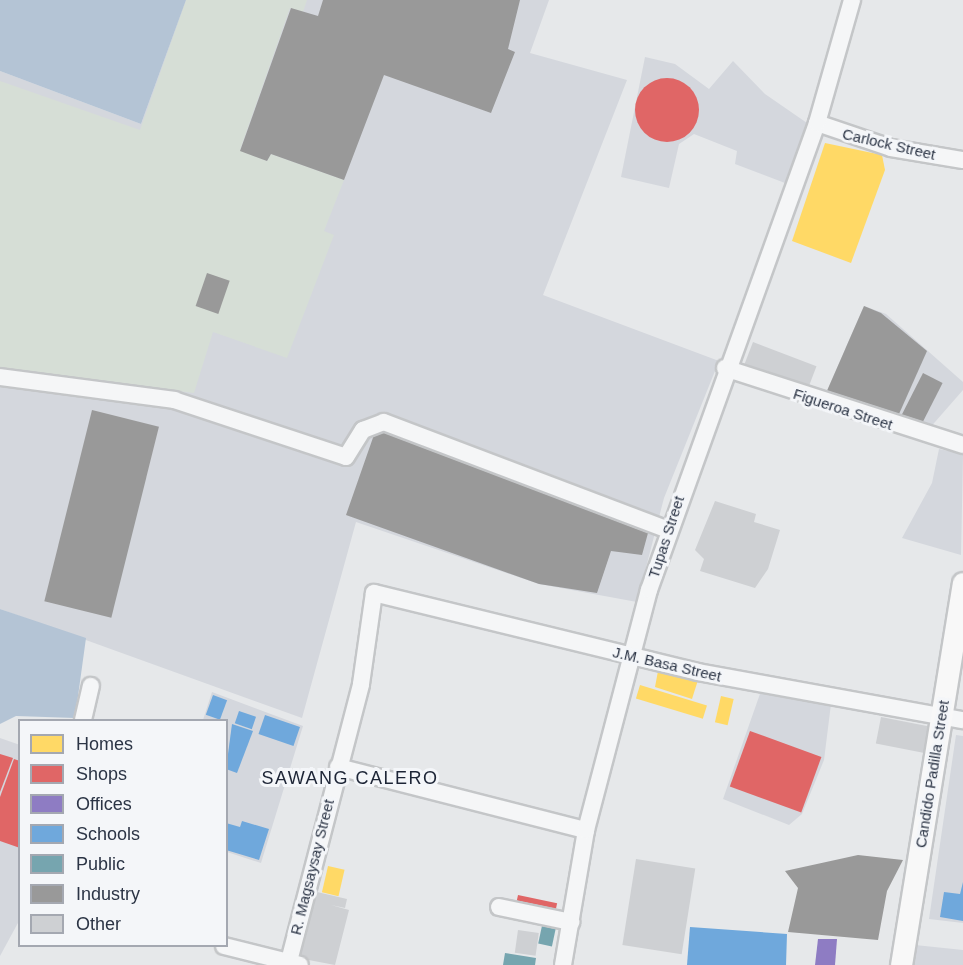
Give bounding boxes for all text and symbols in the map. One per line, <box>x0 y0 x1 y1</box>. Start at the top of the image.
street label: Carlock Street <box>841 125 937 163</box>
street label: Figueroa Street <box>791 384 895 434</box>
street label: Tupas Street <box>644 494 688 580</box>
street label: J.M. Basa Street <box>611 643 723 685</box>
street label: Candido Padilla Street <box>911 699 953 849</box>
legend <box>18 719 228 947</box>
text: Homes <box>76 734 133 754</box>
text: Shops <box>76 764 127 784</box>
district label: SAWANG CALERO <box>261 767 439 789</box>
text: Offices <box>76 794 132 814</box>
street label: R. Magsaysay Street <box>286 797 338 937</box>
text: Schools <box>76 824 140 844</box>
text: Public <box>76 854 125 874</box>
text: Industry <box>76 884 140 904</box>
text: Other <box>76 914 121 934</box>

